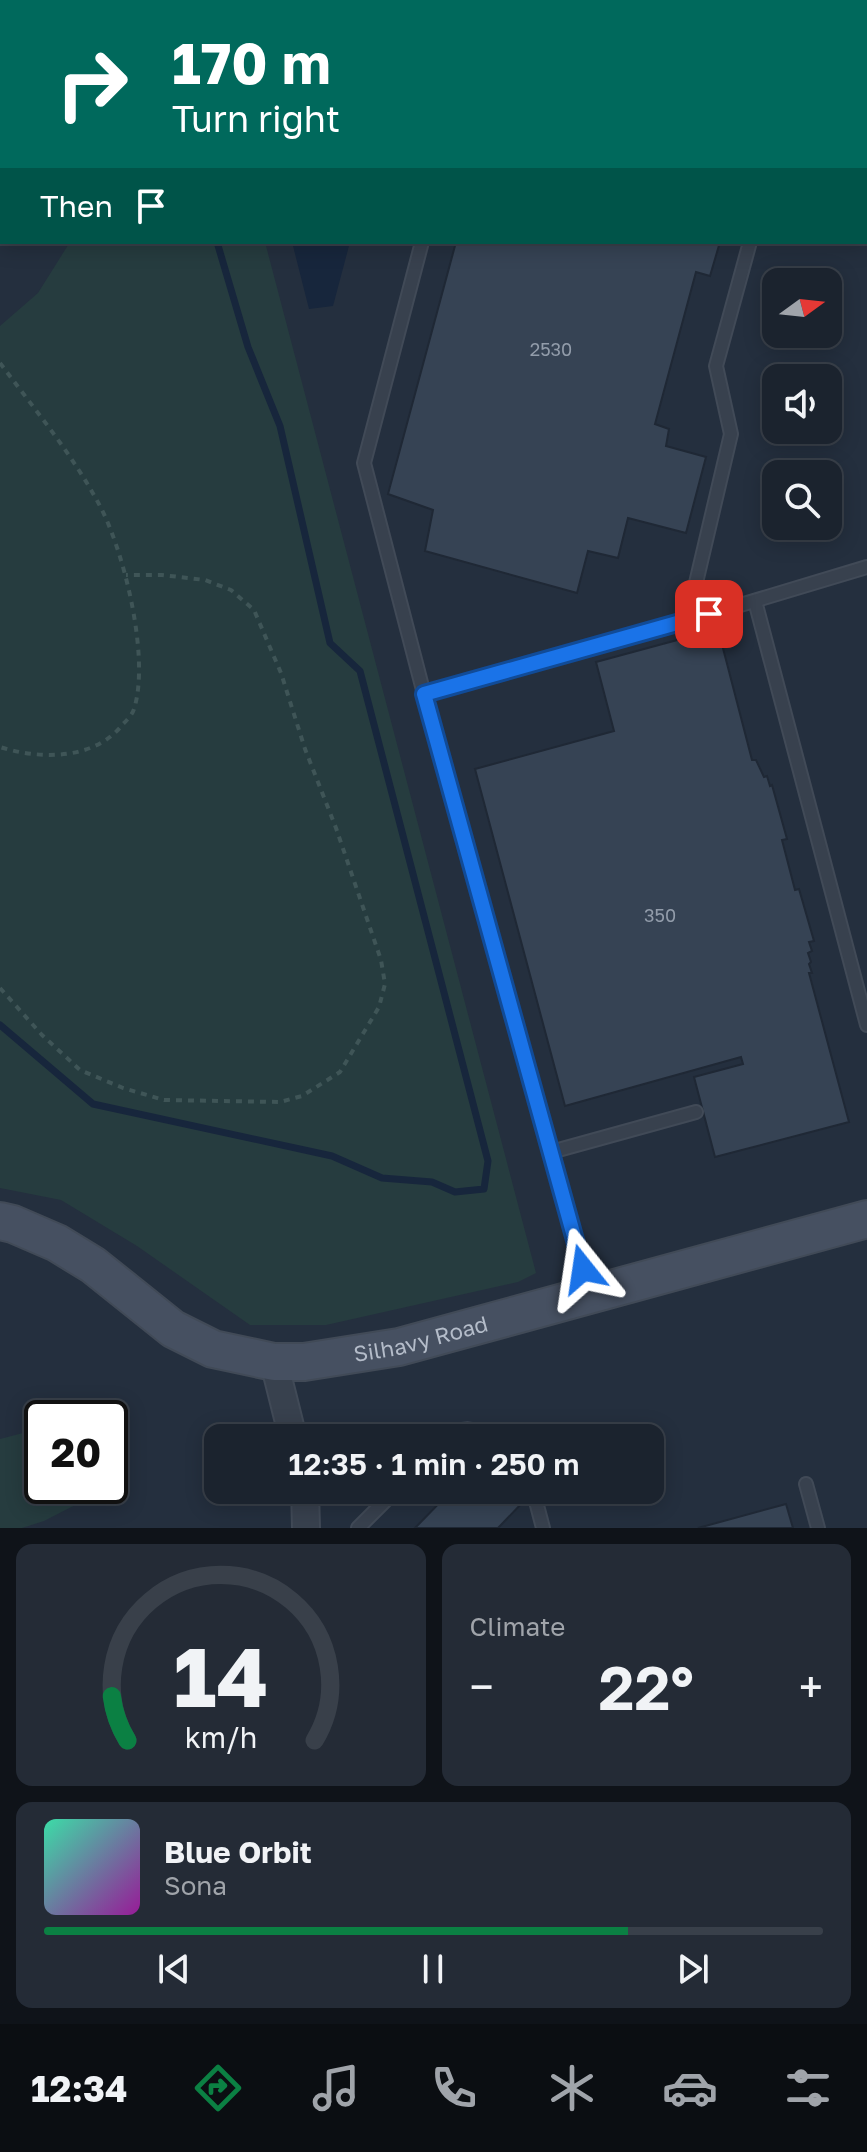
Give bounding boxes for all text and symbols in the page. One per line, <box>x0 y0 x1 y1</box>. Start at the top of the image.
text: 170 m <box>172 29 331 96</box>
icon: right <box>40 32 144 136</box>
text: Turn right <box>172 97 340 140</box>
icon: arrive <box>129 184 173 228</box>
text: Then <box>40 188 113 224</box>
north arrow <box>762 268 842 348</box>
map controls <box>762 268 842 540</box>
house number: 2530 <box>530 338 572 360</box>
button: sound <box>762 364 842 444</box>
button: search <box>762 460 842 540</box>
pin <box>675 580 743 648</box>
icon: arrive <box>687 592 731 636</box>
house number: 350 <box>644 904 676 926</box>
position arrow <box>541 1227 625 1311</box>
street label: Silhavy Road <box>352 1309 491 1367</box>
speed limit sign: 20 <box>24 1400 128 1504</box>
text: 12:35 · 1 min · 250 m <box>288 1446 580 1482</box>
text: Climate <box>470 1611 565 1642</box>
text: 14 <box>173 1625 268 1725</box>
text: 22° <box>599 1651 694 1723</box>
text: − <box>470 1660 494 1713</box>
text: + <box>799 1660 823 1713</box>
text: km/h <box>184 1720 257 1754</box>
text: Blue Orbit <box>164 1834 312 1870</box>
text: Sona <box>164 1870 227 1901</box>
icon: previous <box>152 1947 196 1991</box>
icon: pause <box>411 1947 455 1991</box>
icon: next <box>671 1947 715 1991</box>
icon: directions <box>190 2060 246 2116</box>
icon: music <box>308 2060 364 2116</box>
icon: phone <box>426 2060 482 2116</box>
icon: climate <box>544 2060 600 2116</box>
icon: car <box>662 2060 718 2116</box>
icon: filters <box>780 2060 836 2116</box>
text: 12:34 <box>31 2067 128 2110</box>

